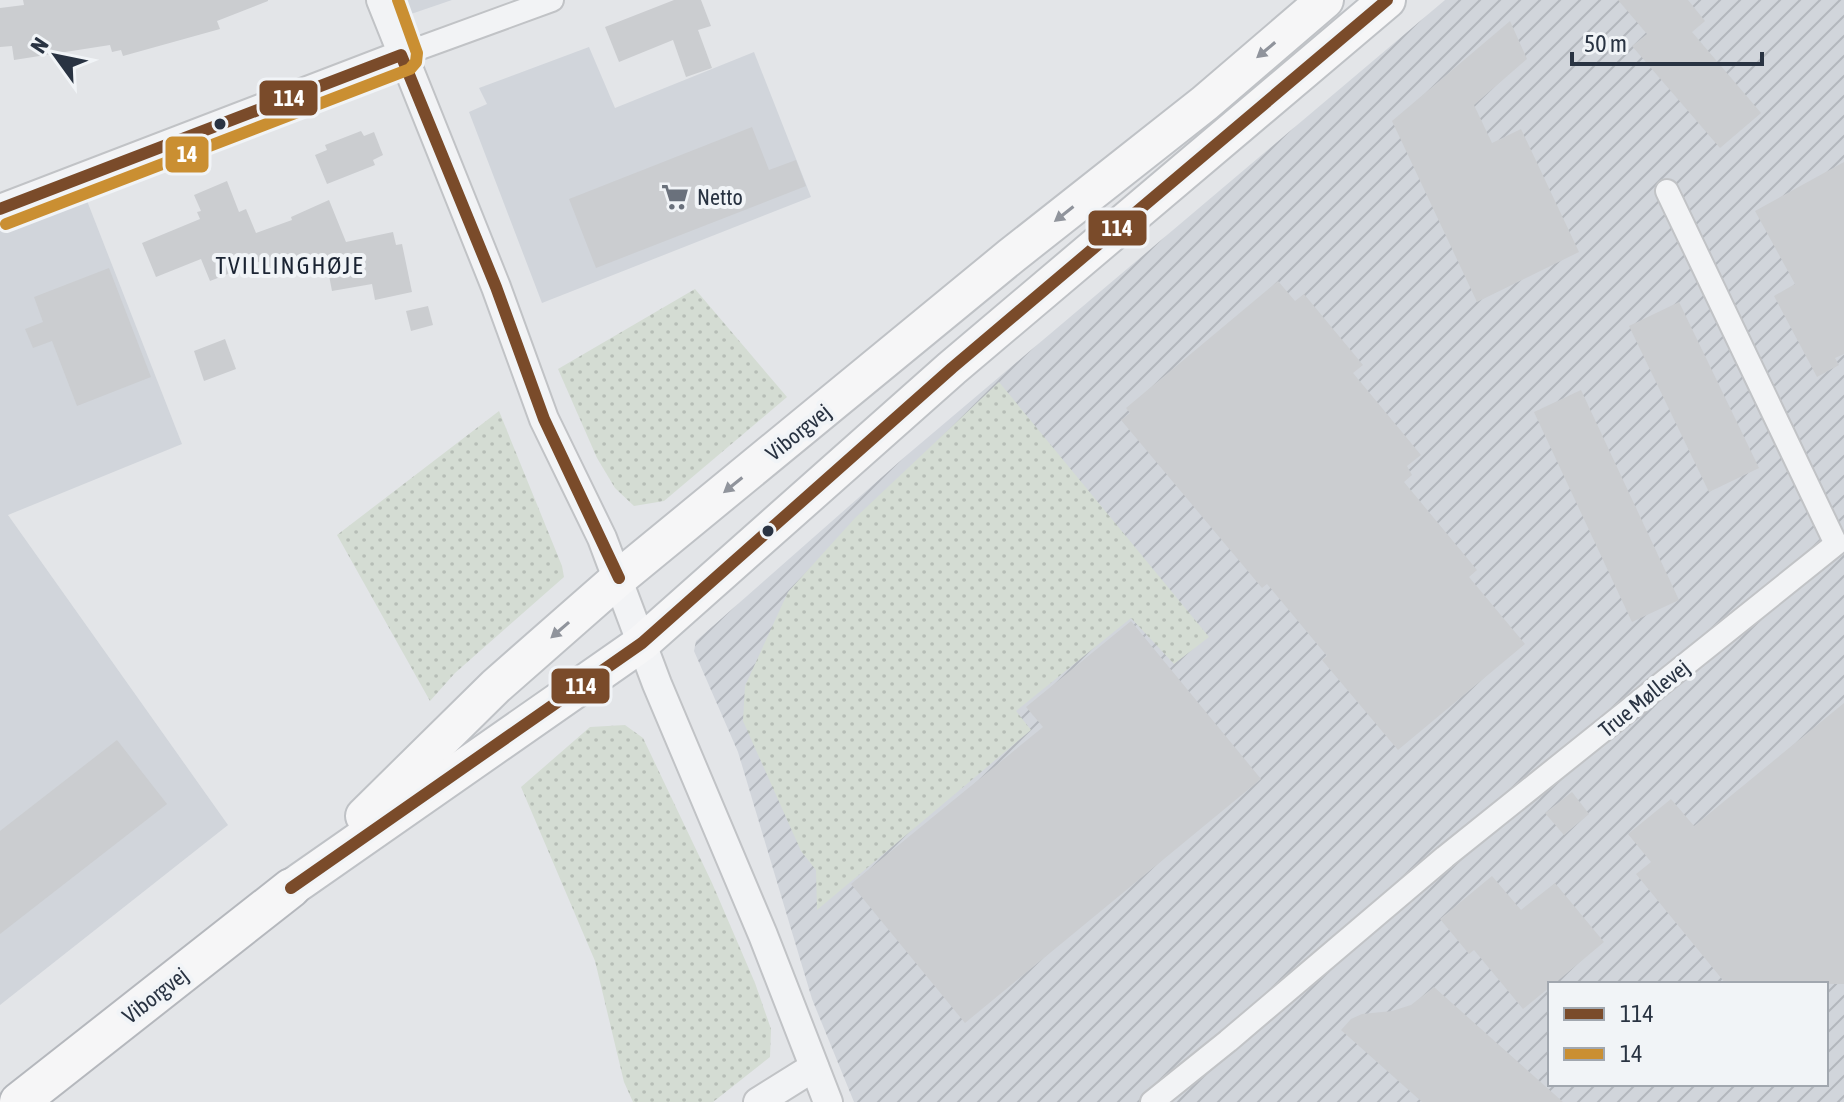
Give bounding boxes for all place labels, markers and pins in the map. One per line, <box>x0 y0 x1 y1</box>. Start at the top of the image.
unlabelled marker <box>212 116 228 132</box>
supermarket icon: Netto <box>660 182 690 212</box>
place label: Netto <box>697 184 743 210</box>
unlabelled marker <box>760 523 776 539</box>

